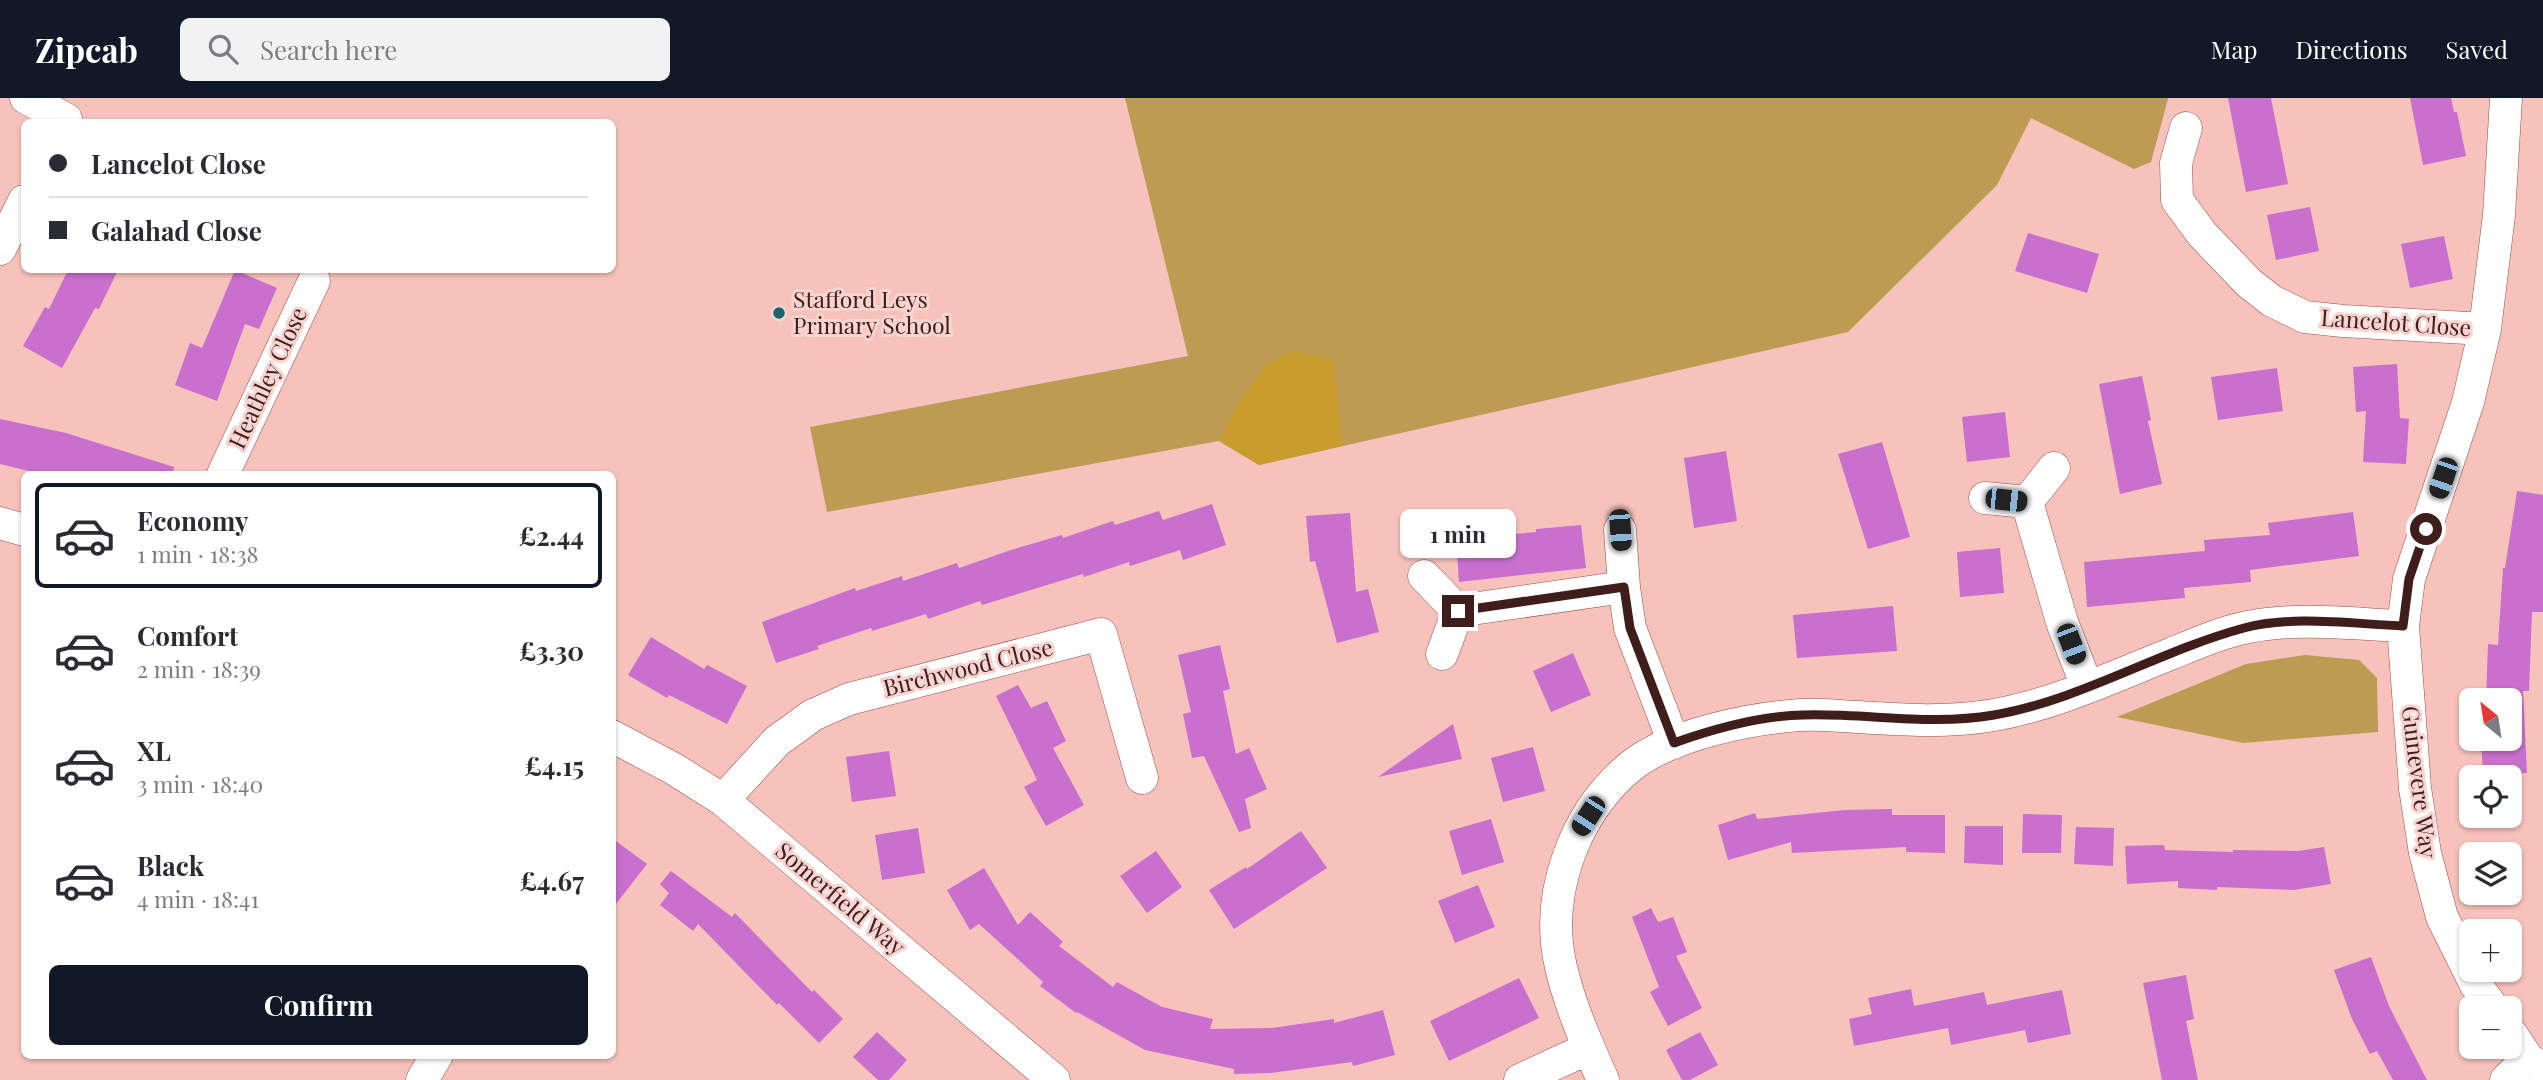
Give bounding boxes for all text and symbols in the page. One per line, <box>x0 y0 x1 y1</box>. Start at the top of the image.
search box <box>180 18 670 81</box>
text: Zipcab <box>35 27 138 71</box>
icon: search <box>204 30 242 68</box>
text: Search here <box>260 32 397 67</box>
text: Map <box>2211 33 2257 65</box>
text: Directions <box>2295 33 2408 65</box>
text: Saved <box>2446 33 2508 65</box>
text: Lancelot Close <box>91 146 266 181</box>
text: Galahad Close <box>91 213 262 248</box>
place label: Stafford Leys Primary School <box>793 283 951 340</box>
street label: Lancelot Close <box>2320 301 2472 342</box>
street label: Heathley Close <box>220 302 313 453</box>
marker: Stafford Leys Primary School <box>771 305 787 321</box>
car <box>2427 455 2460 501</box>
car <box>1985 487 2028 513</box>
text: Economy <box>137 503 248 538</box>
icon: car <box>53 504 116 567</box>
car <box>1609 508 1632 552</box>
callout: 1 min <box>1400 510 1516 559</box>
route start <box>2410 513 2442 545</box>
text: £2.44 <box>519 518 584 553</box>
text: 1 min <box>1430 518 1486 549</box>
text: 1 min · 18:38 <box>137 538 259 569</box>
route end <box>1442 595 1474 627</box>
text: Comfort <box>137 618 238 653</box>
icon: car <box>53 619 116 682</box>
car <box>2054 621 2089 667</box>
street label: Birchwood Close <box>880 630 1056 703</box>
text: £3.30 <box>519 633 584 668</box>
text: 2 min · 18:39 <box>137 653 261 684</box>
north arrow <box>2459 688 2522 751</box>
map controls <box>2459 688 2522 1059</box>
street label: Guinevere Way <box>2396 704 2445 860</box>
text: XL <box>137 733 171 768</box>
icon: car <box>53 734 116 797</box>
text: £4.15 <box>524 748 584 783</box>
button: locate <box>2459 765 2522 828</box>
text: 3 min · 18:40 <box>137 768 263 799</box>
car <box>1568 793 1609 839</box>
street label: Somerfield Way <box>770 834 913 962</box>
button: layers <box>2459 842 2522 905</box>
text: Black <box>137 848 204 883</box>
icon: car <box>53 849 116 912</box>
text: £4.67 <box>520 863 584 898</box>
text: 4 min · 18:41 <box>137 883 259 914</box>
button: + <box>2459 919 2522 982</box>
button: Confirm <box>49 965 588 1045</box>
button: − <box>2459 996 2522 1059</box>

